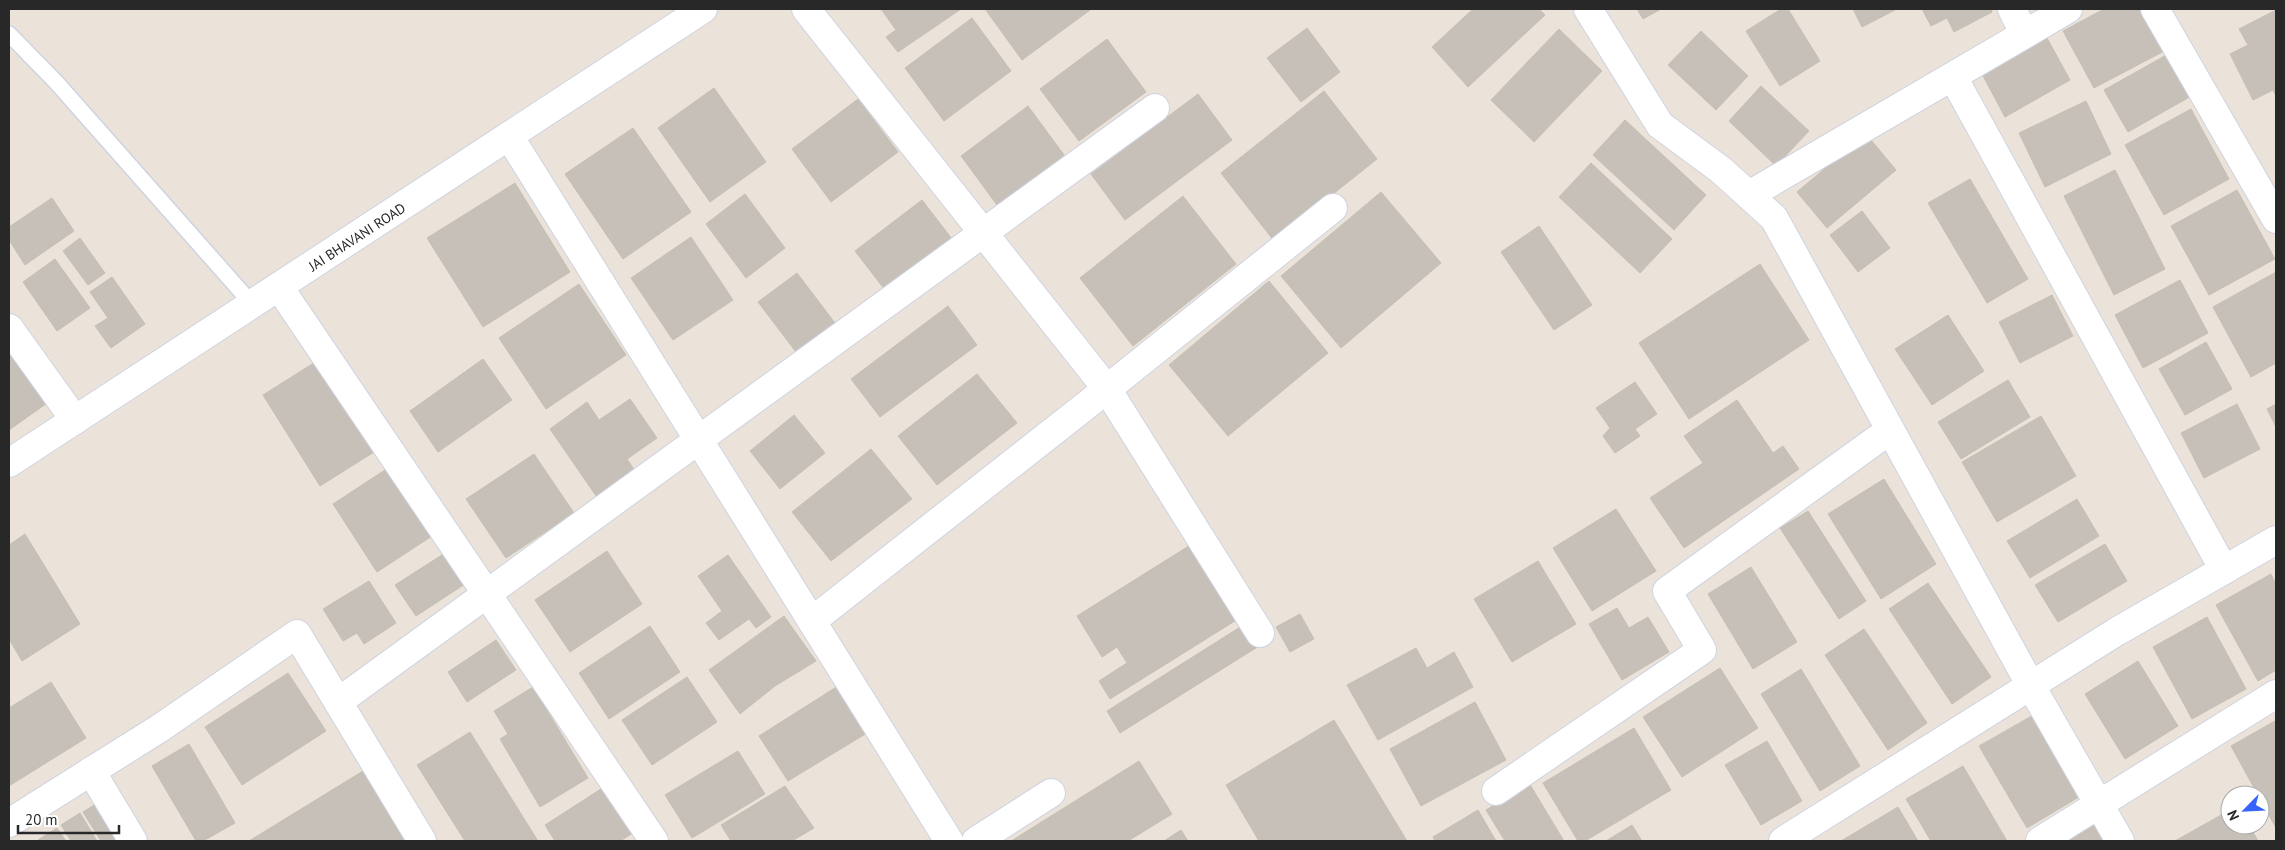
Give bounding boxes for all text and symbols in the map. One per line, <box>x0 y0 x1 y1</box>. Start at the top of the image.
street label: JAI BHAVANI ROAD <box>304 199 409 276</box>
north arrow <box>2220 785 2270 835</box>
scale bar <box>18 802 119 834</box>
text: N <box>2223 807 2243 823</box>
text: 20 m <box>25 810 58 829</box>

